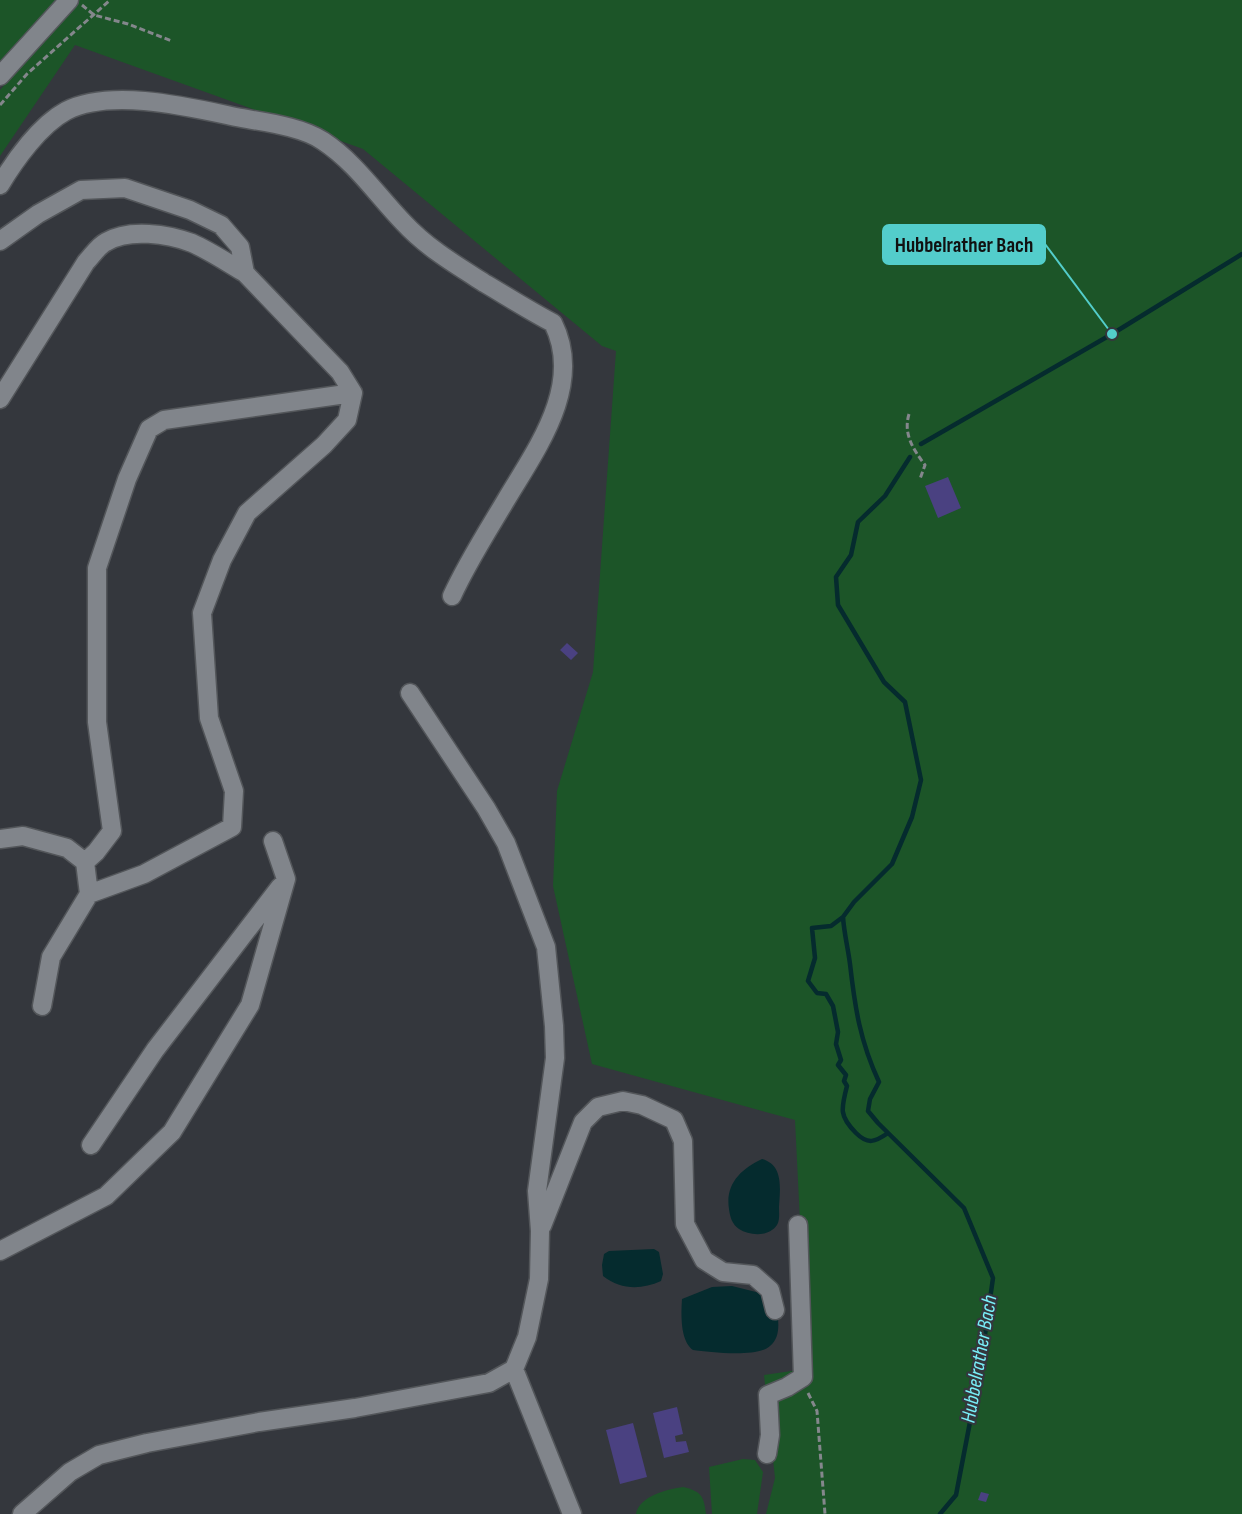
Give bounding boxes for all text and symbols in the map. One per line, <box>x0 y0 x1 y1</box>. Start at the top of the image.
callout: Hubbelrather Bach <box>883 225 1045 264</box>
text: Hubbelrather Bach <box>895 233 1033 258</box>
water label: Hubbelrather Bach <box>955 1293 1003 1425</box>

